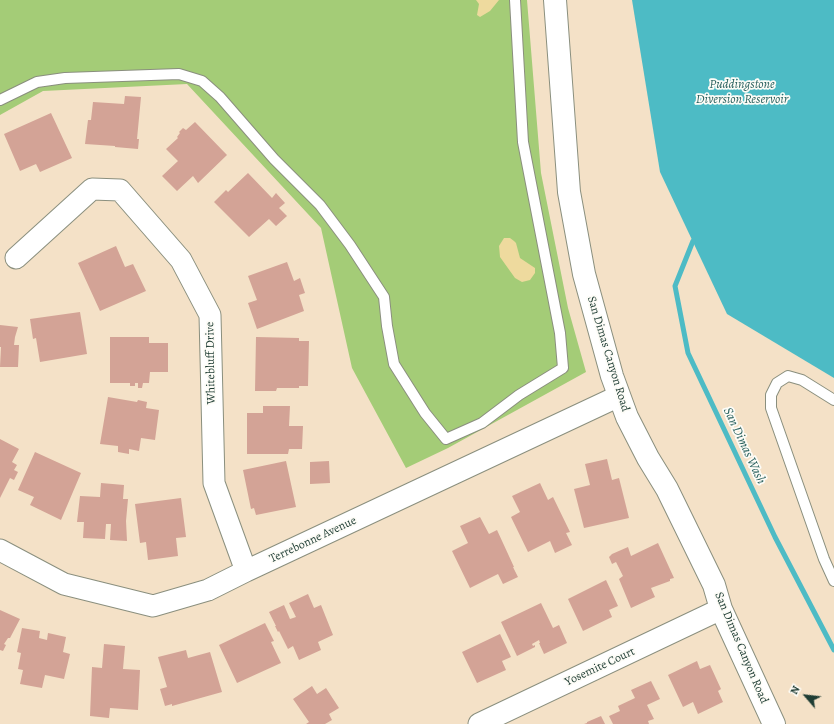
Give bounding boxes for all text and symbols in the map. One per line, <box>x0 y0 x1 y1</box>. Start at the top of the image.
water label: Puddingstone Diversion Reservoir <box>696 77 788 108</box>
street label: San Dimas Canyon Road <box>584 295 632 413</box>
street label: Whitebluff Drive <box>203 322 219 404</box>
water label: San Dimas Wash <box>719 405 769 487</box>
street label: Terrebonne Avenue <box>267 514 359 566</box>
street label: San Dimas Canyon Road <box>711 590 771 706</box>
street label: Yosemite Court <box>563 645 637 689</box>
north arrow <box>786 676 826 716</box>
text: N <box>786 683 803 697</box>

